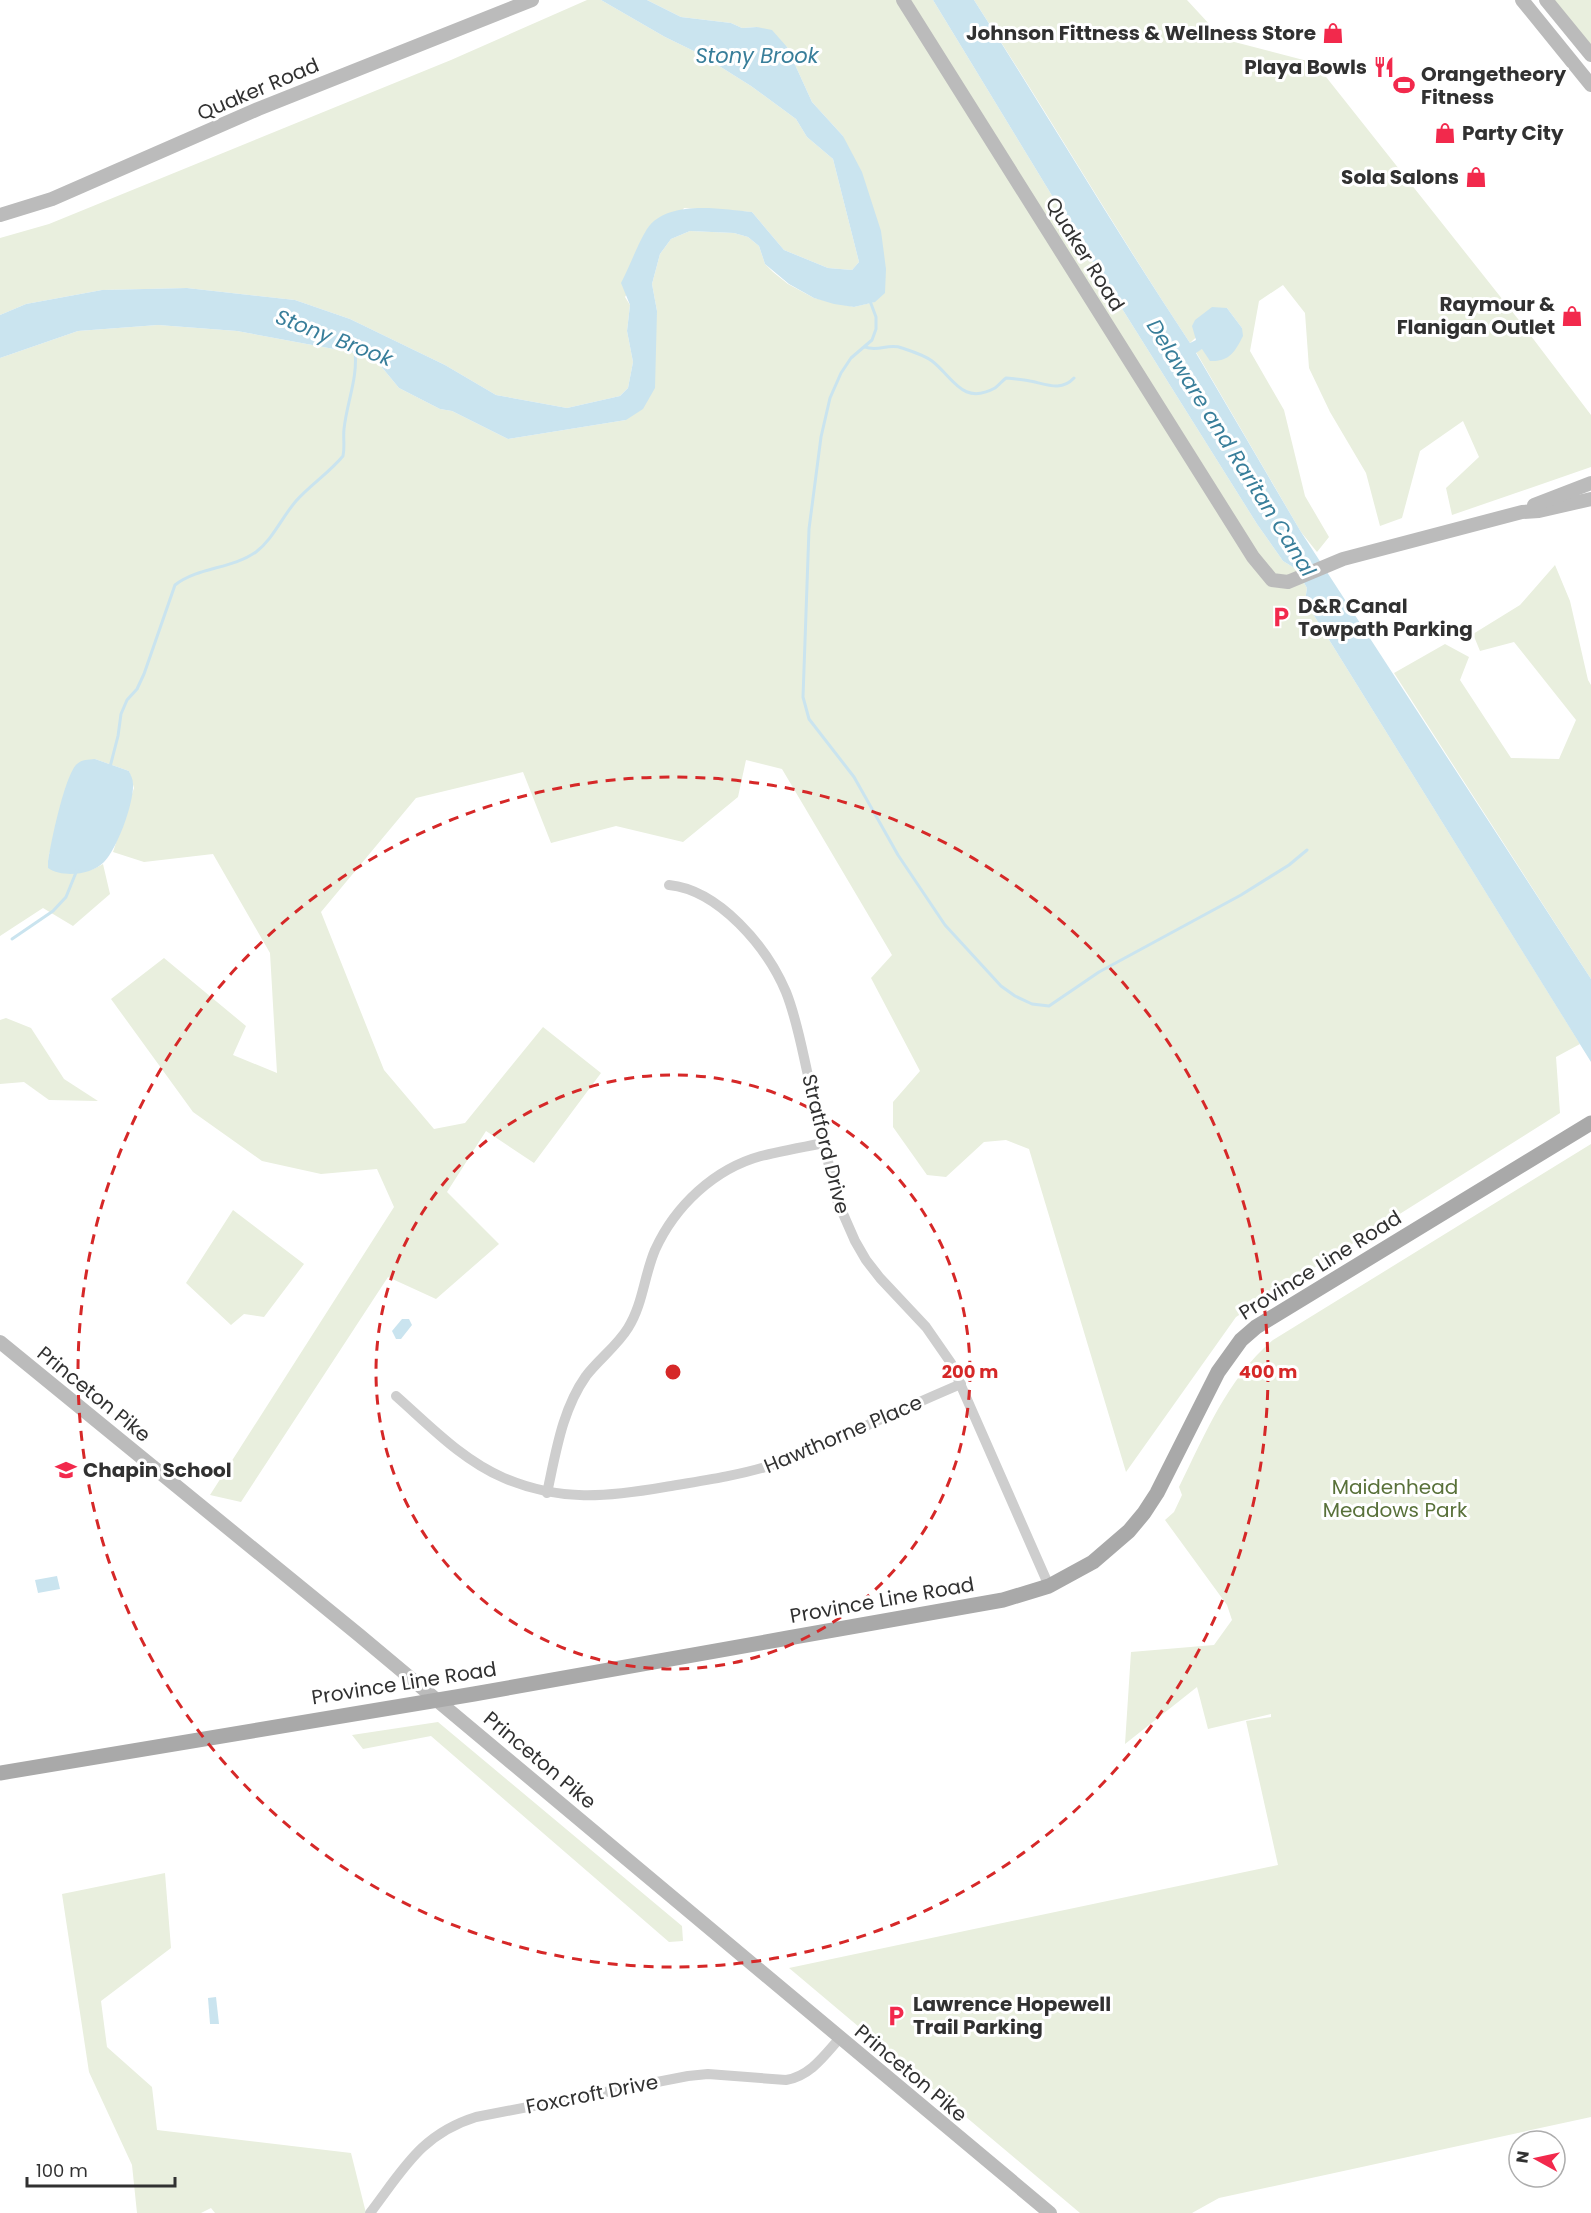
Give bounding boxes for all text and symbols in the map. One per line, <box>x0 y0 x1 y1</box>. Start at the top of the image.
place label: Johnson Fittness & Wellness Store <box>966 19 1316 47</box>
shop icon: Johnson Fittness & Wellness Store <box>1321 21 1345 45</box>
water label: Stony Brook <box>695 41 820 70</box>
street label: Quaker Road <box>193 51 323 127</box>
place label: Playa Bowls <box>1244 53 1367 81</box>
restaurant icon: Playa Bowls <box>1372 55 1396 79</box>
place label: Orangetheory Fitness <box>1421 60 1566 111</box>
sports icon: Orangetheory Fitness <box>1392 73 1416 97</box>
place label: Party City <box>1462 119 1564 147</box>
shop icon: Party City <box>1433 121 1457 145</box>
place label: Sola Salons <box>1341 163 1459 191</box>
shop icon: Sola Salons <box>1464 165 1488 189</box>
street label: Quaker Road <box>1039 192 1131 316</box>
place label: Raymour & Flanigan Outlet <box>1397 290 1555 341</box>
water label: Stony Brook <box>271 302 398 374</box>
shop icon: Raymour & Flanigan Outlet <box>1560 304 1584 328</box>
water label: Delaware and Raritan Canal <box>1140 313 1323 583</box>
place label: D&R Canal Towpath Parking <box>1298 592 1473 643</box>
parking icon: D&R Canal Towpath Parking <box>1269 605 1293 629</box>
street label: Stratford Drive <box>795 1071 857 1217</box>
street label: Province Line Road <box>1233 1204 1407 1326</box>
street label: Princeton Pike <box>31 1339 157 1449</box>
text: 200 m <box>942 1359 998 1384</box>
text: 400 m <box>1239 1359 1297 1384</box>
centre of rings <box>663 1362 683 1382</box>
street label: Hawthorne Place <box>760 1388 926 1480</box>
place label: Chapin School <box>83 1456 232 1484</box>
school or university icon: Chapin School <box>54 1458 78 1482</box>
park label: Maidenhead Meadows Park <box>1323 1473 1468 1524</box>
street label: Province Line Road <box>788 1570 976 1630</box>
street label: Province Line Road <box>310 1655 498 1711</box>
street label: Princeton Pike <box>478 1705 602 1815</box>
place label: Lawrence Hopewell Trail Parking <box>913 1990 1111 2041</box>
parking icon: Lawrence Hopewell Trail Parking <box>884 2004 908 2028</box>
street label: Princeton Pike <box>849 2018 973 2128</box>
street label: Foxcroft Drive <box>523 2067 661 2121</box>
north arrow <box>1507 2129 1567 2189</box>
text: N <box>1510 2149 1535 2165</box>
scale bar <box>27 2150 176 2188</box>
text: 100 m <box>36 2158 88 2183</box>

